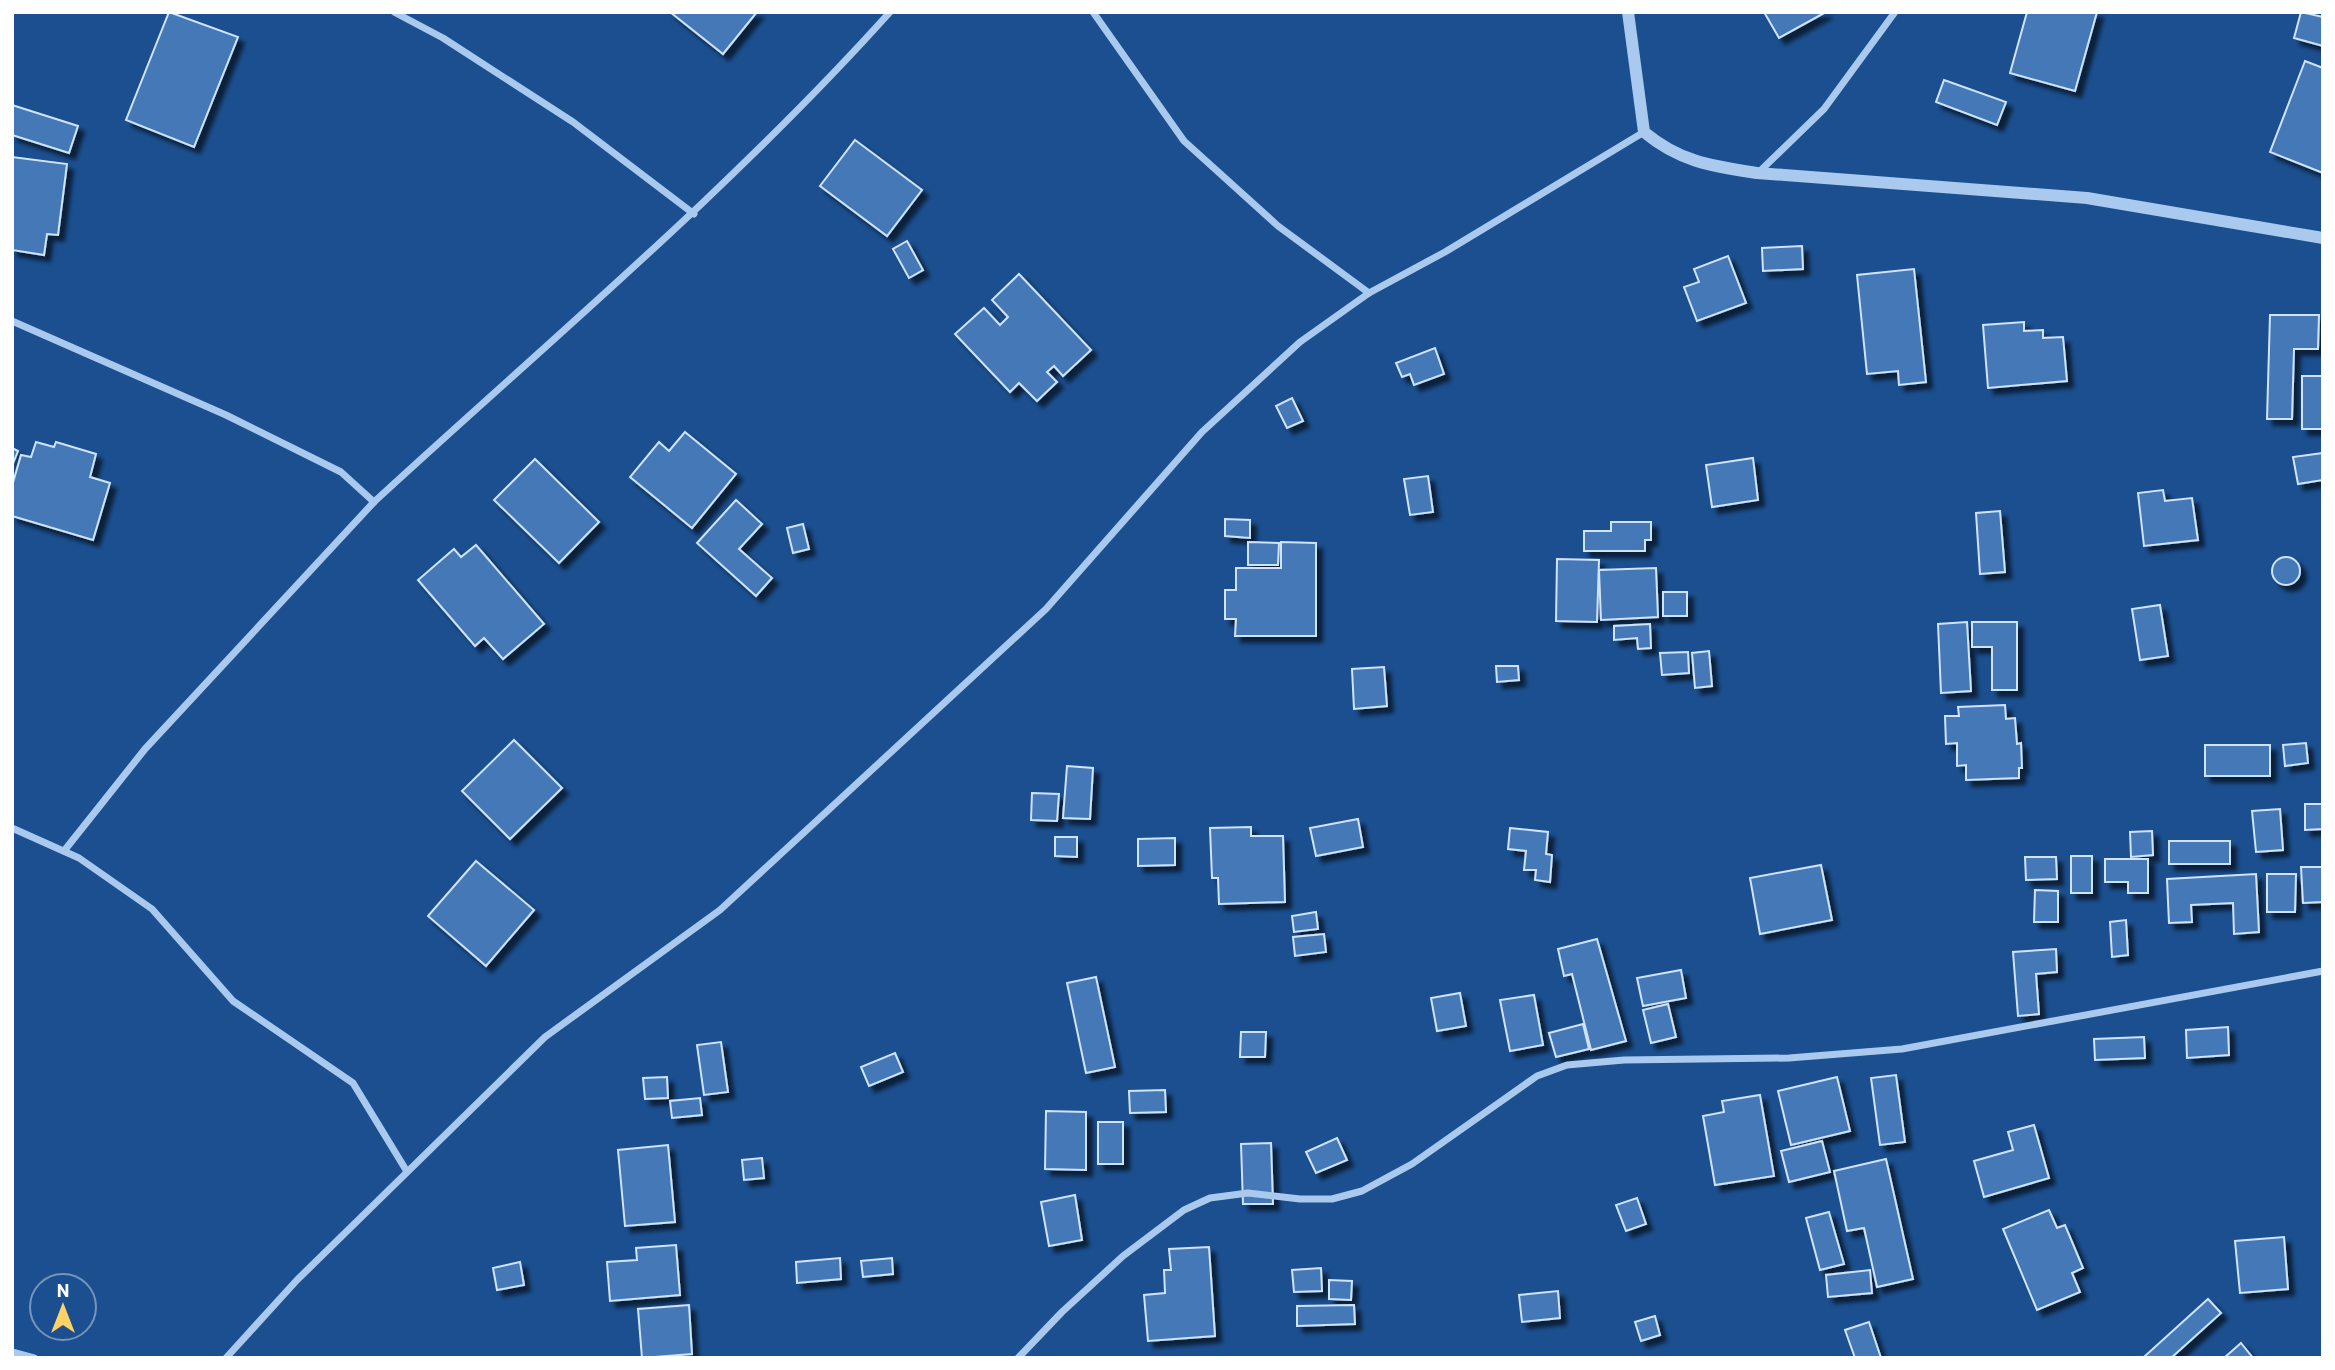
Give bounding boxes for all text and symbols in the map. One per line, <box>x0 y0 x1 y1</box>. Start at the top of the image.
north arrow <box>28 1272 98 1342</box>
text: N <box>57 1278 69 1301</box>

